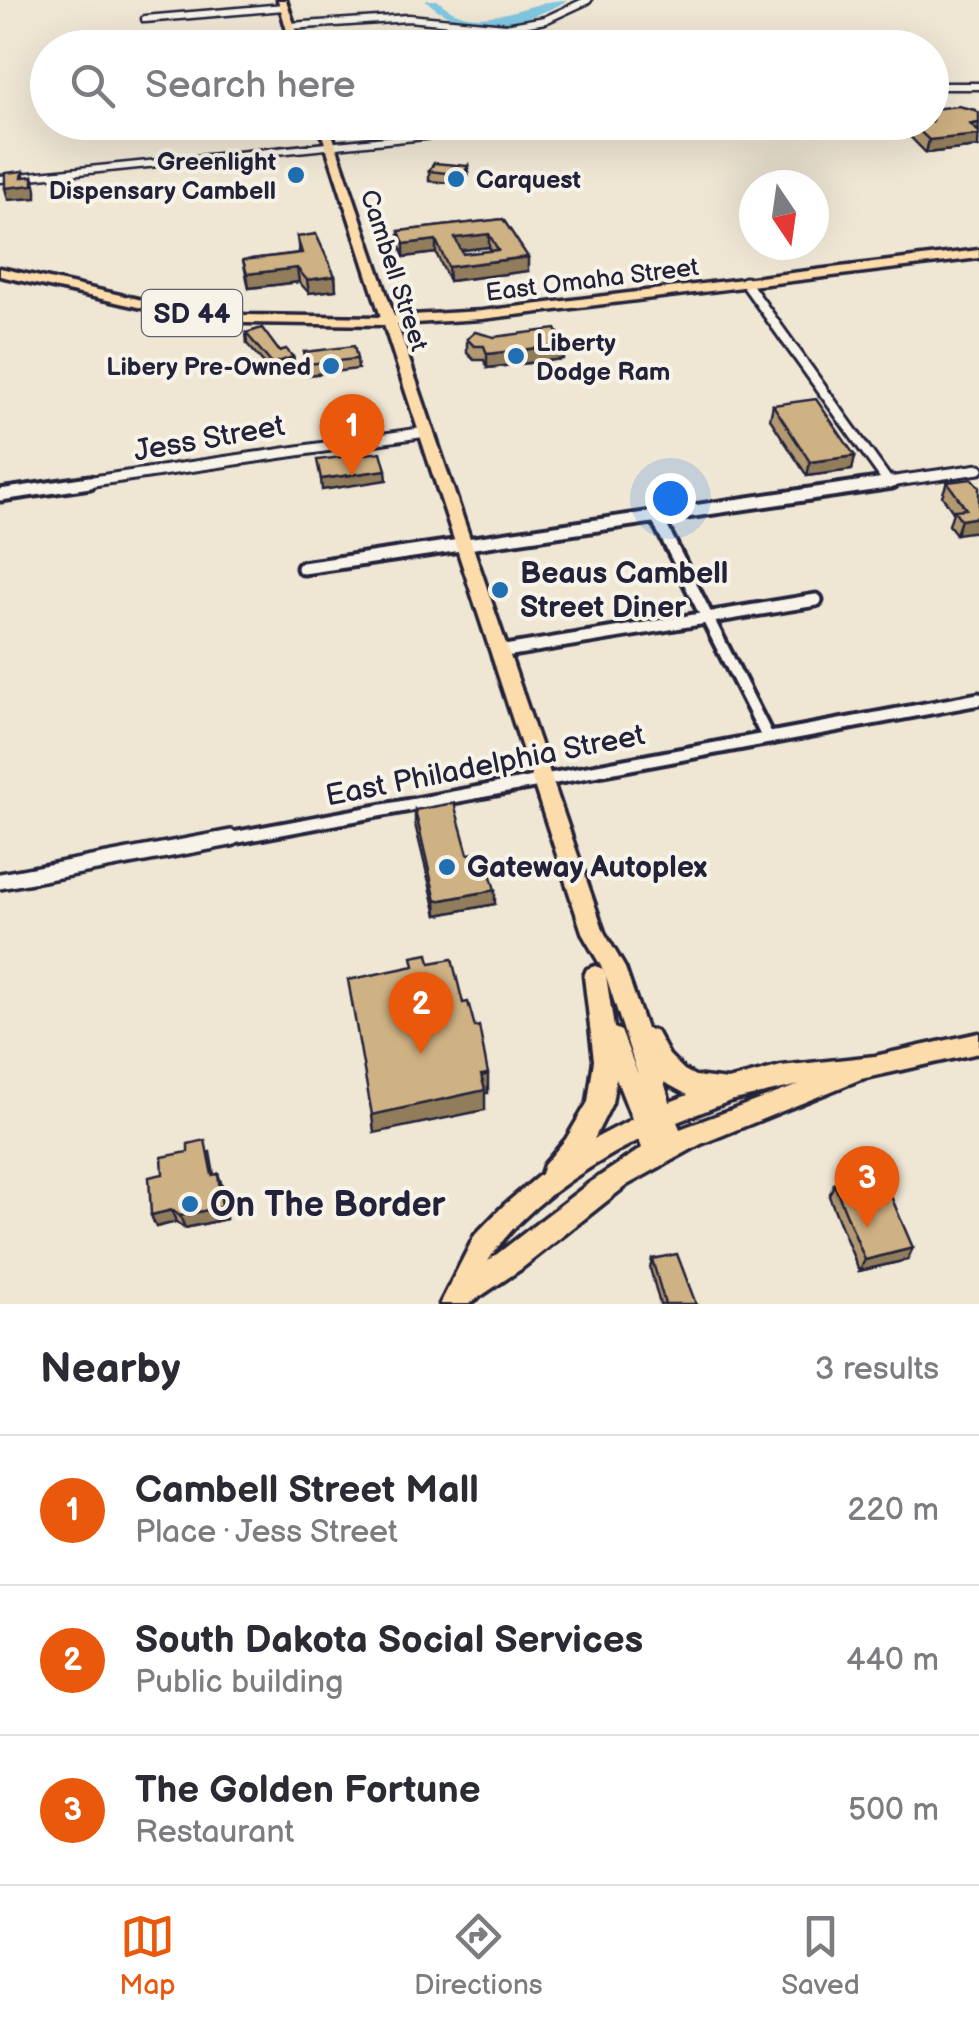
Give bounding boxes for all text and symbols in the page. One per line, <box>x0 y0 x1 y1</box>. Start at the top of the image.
search box <box>30 30 949 140</box>
icon: search <box>65 58 120 113</box>
text: Search here <box>145 63 356 108</box>
place label: Greenlight Dispensary Cambell <box>49 147 276 207</box>
marker: Greenlight Dispensary Cambell <box>285 164 307 186</box>
place label: Carquest <box>476 165 581 196</box>
marker: Carquest <box>445 168 467 190</box>
north arrow <box>739 170 829 260</box>
street label: Cambell Street <box>353 186 434 355</box>
street label: East Omaha Street <box>484 252 701 309</box>
road number: SD 44 <box>142 290 242 336</box>
place label: Liberty Dodge Ram <box>536 328 670 388</box>
marker: Liberty Dodge Ram <box>505 345 527 367</box>
place label: Libery Pre-Owned <box>106 352 311 383</box>
marker: Libery Pre-Owned <box>320 355 342 377</box>
pin: 1 <box>320 394 384 476</box>
street label: Jess Street <box>131 408 287 470</box>
your location <box>645 473 696 524</box>
place label: Beaus Cambell Street Diner <box>520 556 728 626</box>
marker: Beaus Cambell Street Diner <box>489 579 511 601</box>
street label: East Philadelphia Street <box>323 717 648 815</box>
place label: Gateway Autoplex <box>467 850 708 886</box>
marker: Gateway Autoplex <box>436 856 458 878</box>
pin: 2 <box>388 972 454 1054</box>
pin: 3 <box>834 1146 900 1228</box>
place label: On The Border <box>210 1184 447 1227</box>
marker: On The Border <box>179 1193 201 1215</box>
text: Nearby <box>40 1344 180 1395</box>
text: 3 results <box>815 1350 939 1389</box>
text: Cambell Street Mall <box>135 1468 479 1513</box>
text: 1 <box>66 1491 79 1530</box>
text: 220 m <box>847 1491 939 1530</box>
text: Place · Jess Street <box>135 1513 398 1552</box>
text: South Dakota Social Services <box>135 1618 643 1663</box>
text: 2 <box>63 1641 82 1680</box>
text: 440 m <box>846 1641 939 1680</box>
text: Public building <box>135 1663 344 1702</box>
text: The Golden Fortune <box>135 1768 481 1813</box>
text: 3 <box>63 1791 82 1830</box>
text: 500 m <box>848 1791 939 1830</box>
text: Restaurant <box>135 1813 294 1852</box>
tab: Map <box>119 1909 176 2002</box>
tab: Directions <box>414 1909 543 2002</box>
tab: Saved <box>781 1909 860 2002</box>

